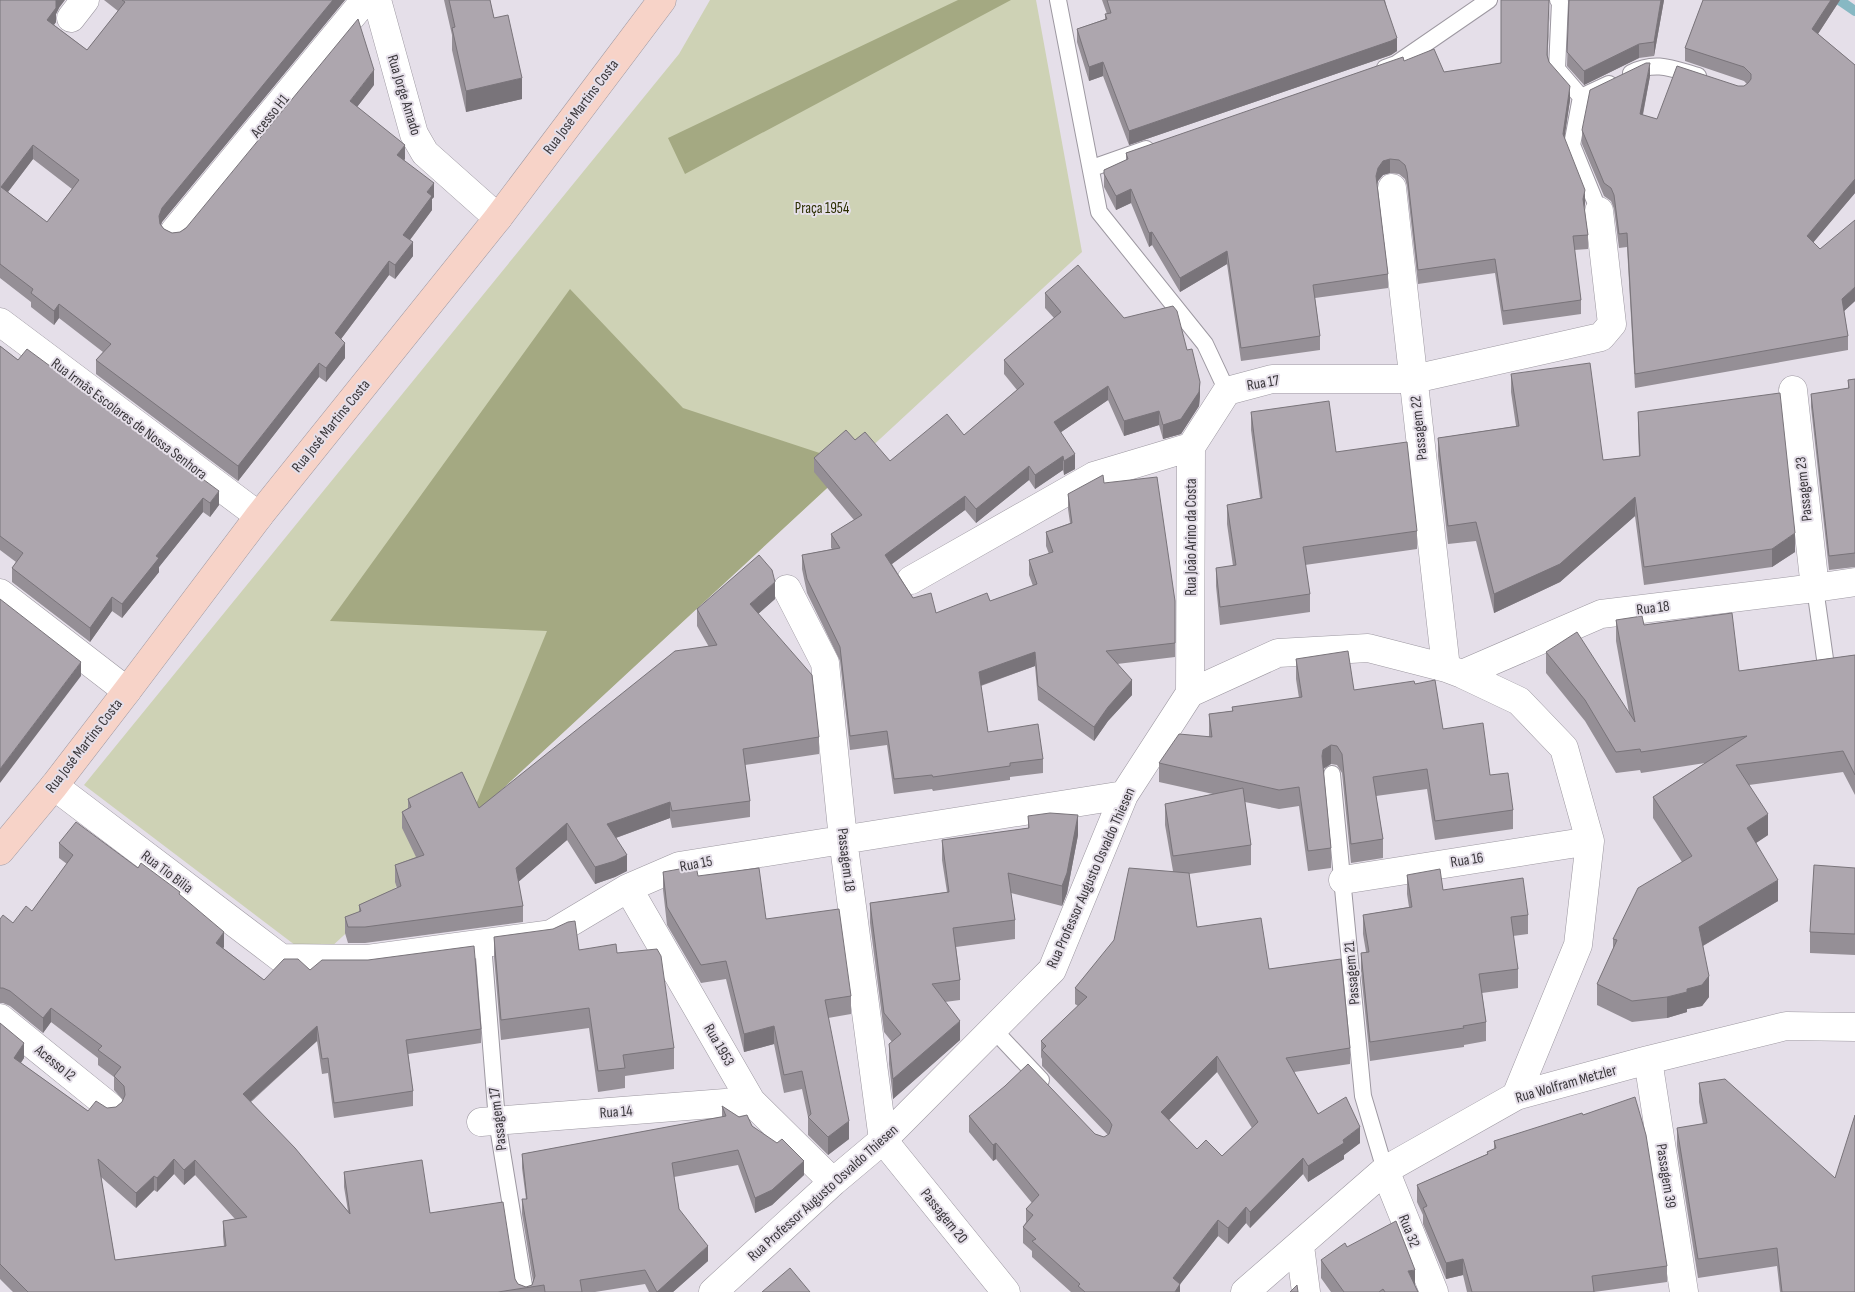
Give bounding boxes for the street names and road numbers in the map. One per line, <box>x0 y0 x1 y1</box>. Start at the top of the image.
street label: Rua Jorge Amado <box>383 52 425 138</box>
street label: Rua José Martins Costa <box>539 55 623 158</box>
street label: Acesso H1 <box>246 90 294 142</box>
street label: Rua Irmãs Escolares de Nossa Senhora <box>47 354 211 484</box>
street label: Rua 17 <box>1245 371 1281 395</box>
street label: Rua José Martins Costa <box>288 375 374 476</box>
street label: Passagem 22 <box>1406 395 1432 461</box>
street label: Passagem 23 <box>1791 456 1817 522</box>
street label: Rua João Arino da Costa <box>1182 478 1201 596</box>
street label: Rua 18 <box>1635 597 1671 619</box>
street label: Rua José Martins Costa <box>41 695 127 797</box>
street label: Rua Professor Augusto Osvaldo Thiesen <box>1043 785 1139 971</box>
street label: Passagem 18 <box>833 827 859 893</box>
street label: Rua Tio Bilia <box>137 846 197 898</box>
street label: Rua 16 <box>1449 848 1485 872</box>
street label: Rua 15 <box>678 852 714 876</box>
street label: Passagem 21 <box>1340 940 1364 1006</box>
street label: Rua 1953 <box>699 1021 739 1069</box>
street label: Acesso I2 <box>30 1040 79 1085</box>
street label: Rua Wolfram Metzler <box>1513 1060 1619 1107</box>
street label: Passagem 17 <box>485 1086 511 1152</box>
street label: Rua 14 <box>599 1101 633 1123</box>
street label: Rua Professor Augusto Osvaldo Thiesen <box>744 1120 902 1266</box>
street label: Passagem 39 <box>1652 1142 1680 1210</box>
street label: Passagem 20 <box>916 1185 972 1247</box>
street label: Rua 32 <box>1394 1212 1424 1250</box>

